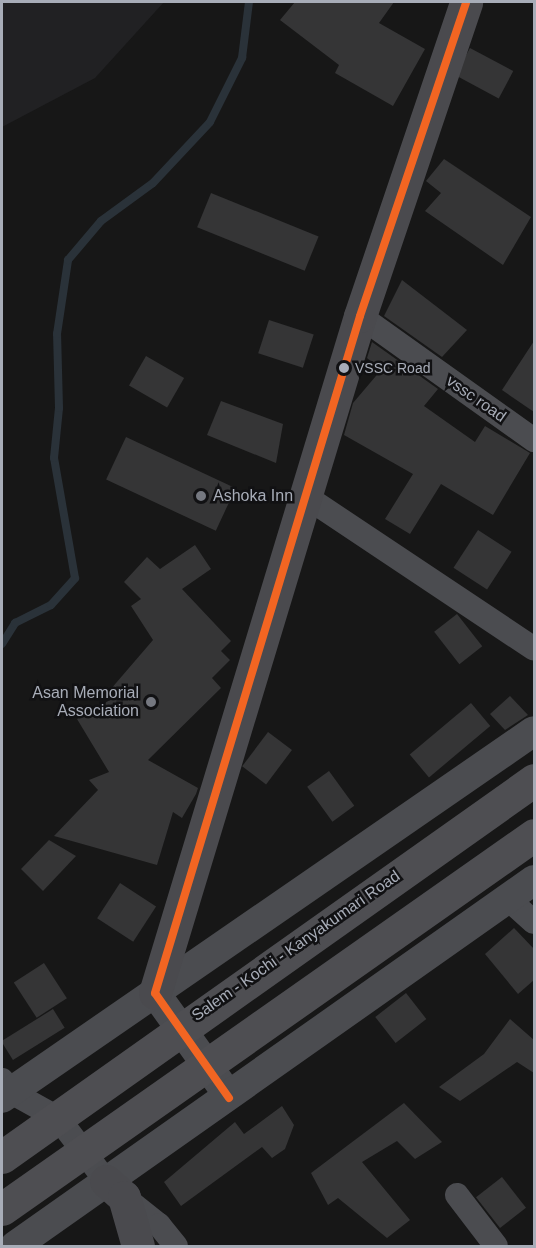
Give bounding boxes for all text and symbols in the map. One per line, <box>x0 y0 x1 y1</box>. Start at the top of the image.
place label: VSSC Road <box>355 360 430 376</box>
marker: VSSC Road <box>338 362 350 374</box>
street label: vssc road <box>442 372 510 426</box>
place label: Ashoka Inn <box>213 486 293 506</box>
marker: Ashoka Inn <box>194 489 208 503</box>
place label: Asan Memorial Association <box>32 683 139 721</box>
marker: Asan Memorial Association <box>144 695 158 709</box>
street label: Salem - Kochi - Kanyakumari Road <box>188 866 404 1026</box>

